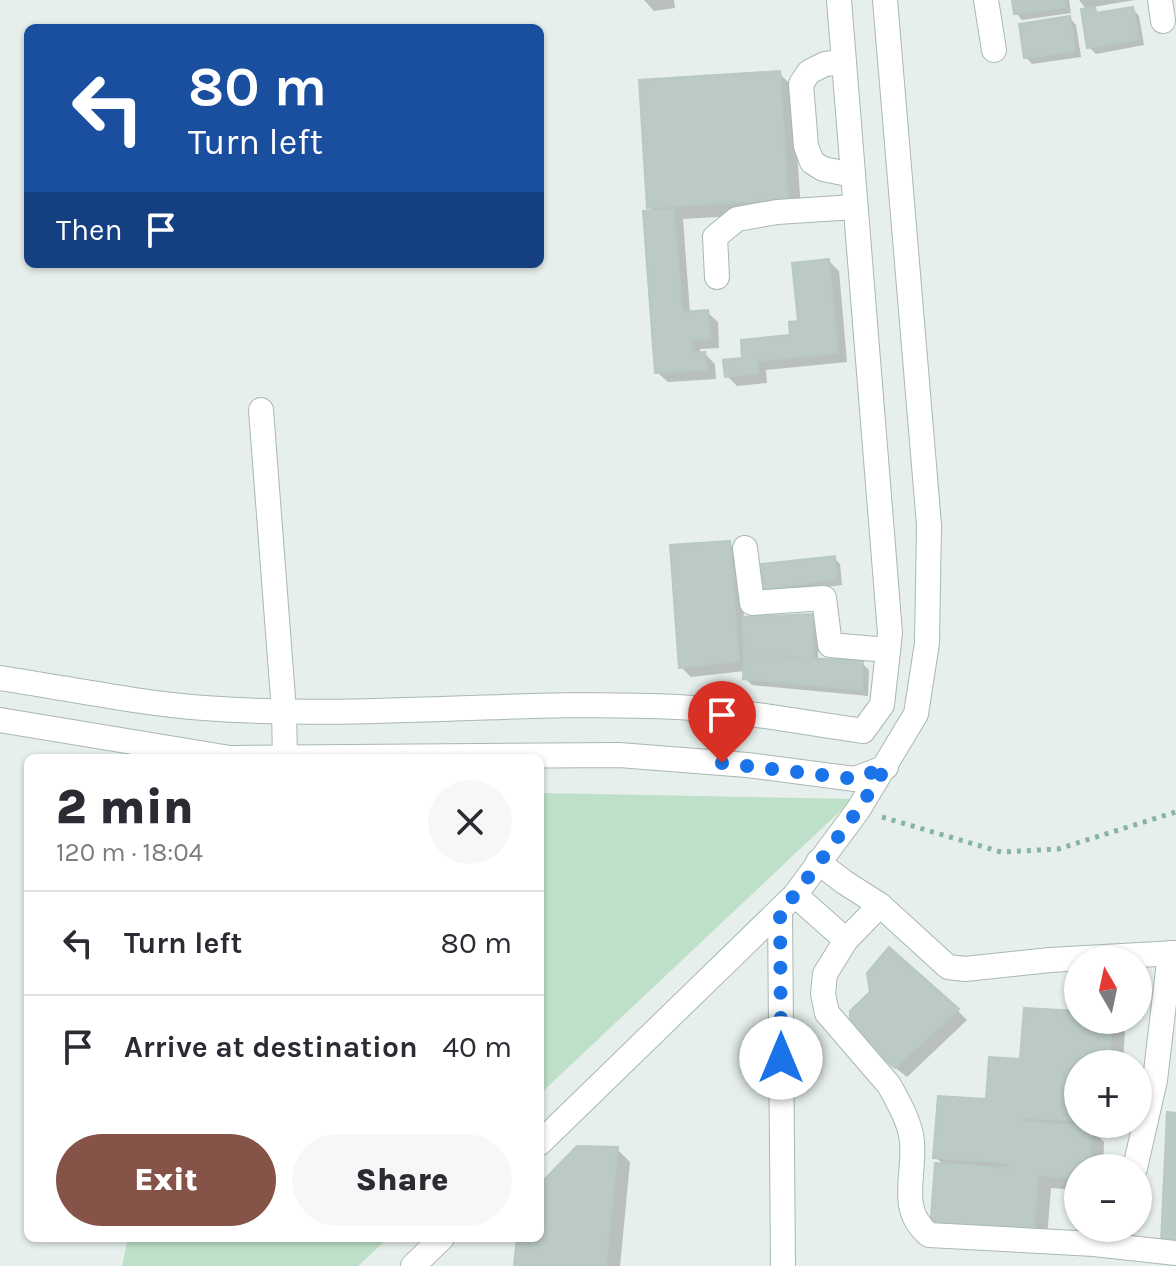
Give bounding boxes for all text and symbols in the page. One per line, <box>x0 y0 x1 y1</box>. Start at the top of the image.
text: 80 m <box>188 54 327 119</box>
icon: left <box>56 56 160 160</box>
text: Turn left <box>188 121 323 163</box>
icon: arrive <box>139 208 183 252</box>
text: Then <box>56 212 123 248</box>
pin <box>688 681 756 763</box>
icon: arrive <box>700 693 744 737</box>
text: 2 min <box>56 779 194 835</box>
button: close <box>428 780 512 864</box>
text: 120 m · 18:04 <box>56 837 203 868</box>
icon: left <box>56 921 100 965</box>
text: Turn left <box>124 925 242 961</box>
text: 80 m <box>441 925 512 961</box>
north arrow <box>1064 946 1152 1034</box>
map controls <box>1064 946 1152 1242</box>
position arrow <box>739 1016 823 1100</box>
icon: arrive <box>56 1025 100 1069</box>
text: Arrive at destination <box>124 1029 418 1065</box>
text: 40 m <box>442 1029 512 1065</box>
button: + <box>1064 1050 1152 1138</box>
button: Exit <box>56 1134 276 1226</box>
button: Share <box>292 1134 512 1226</box>
button: − <box>1064 1154 1152 1242</box>

